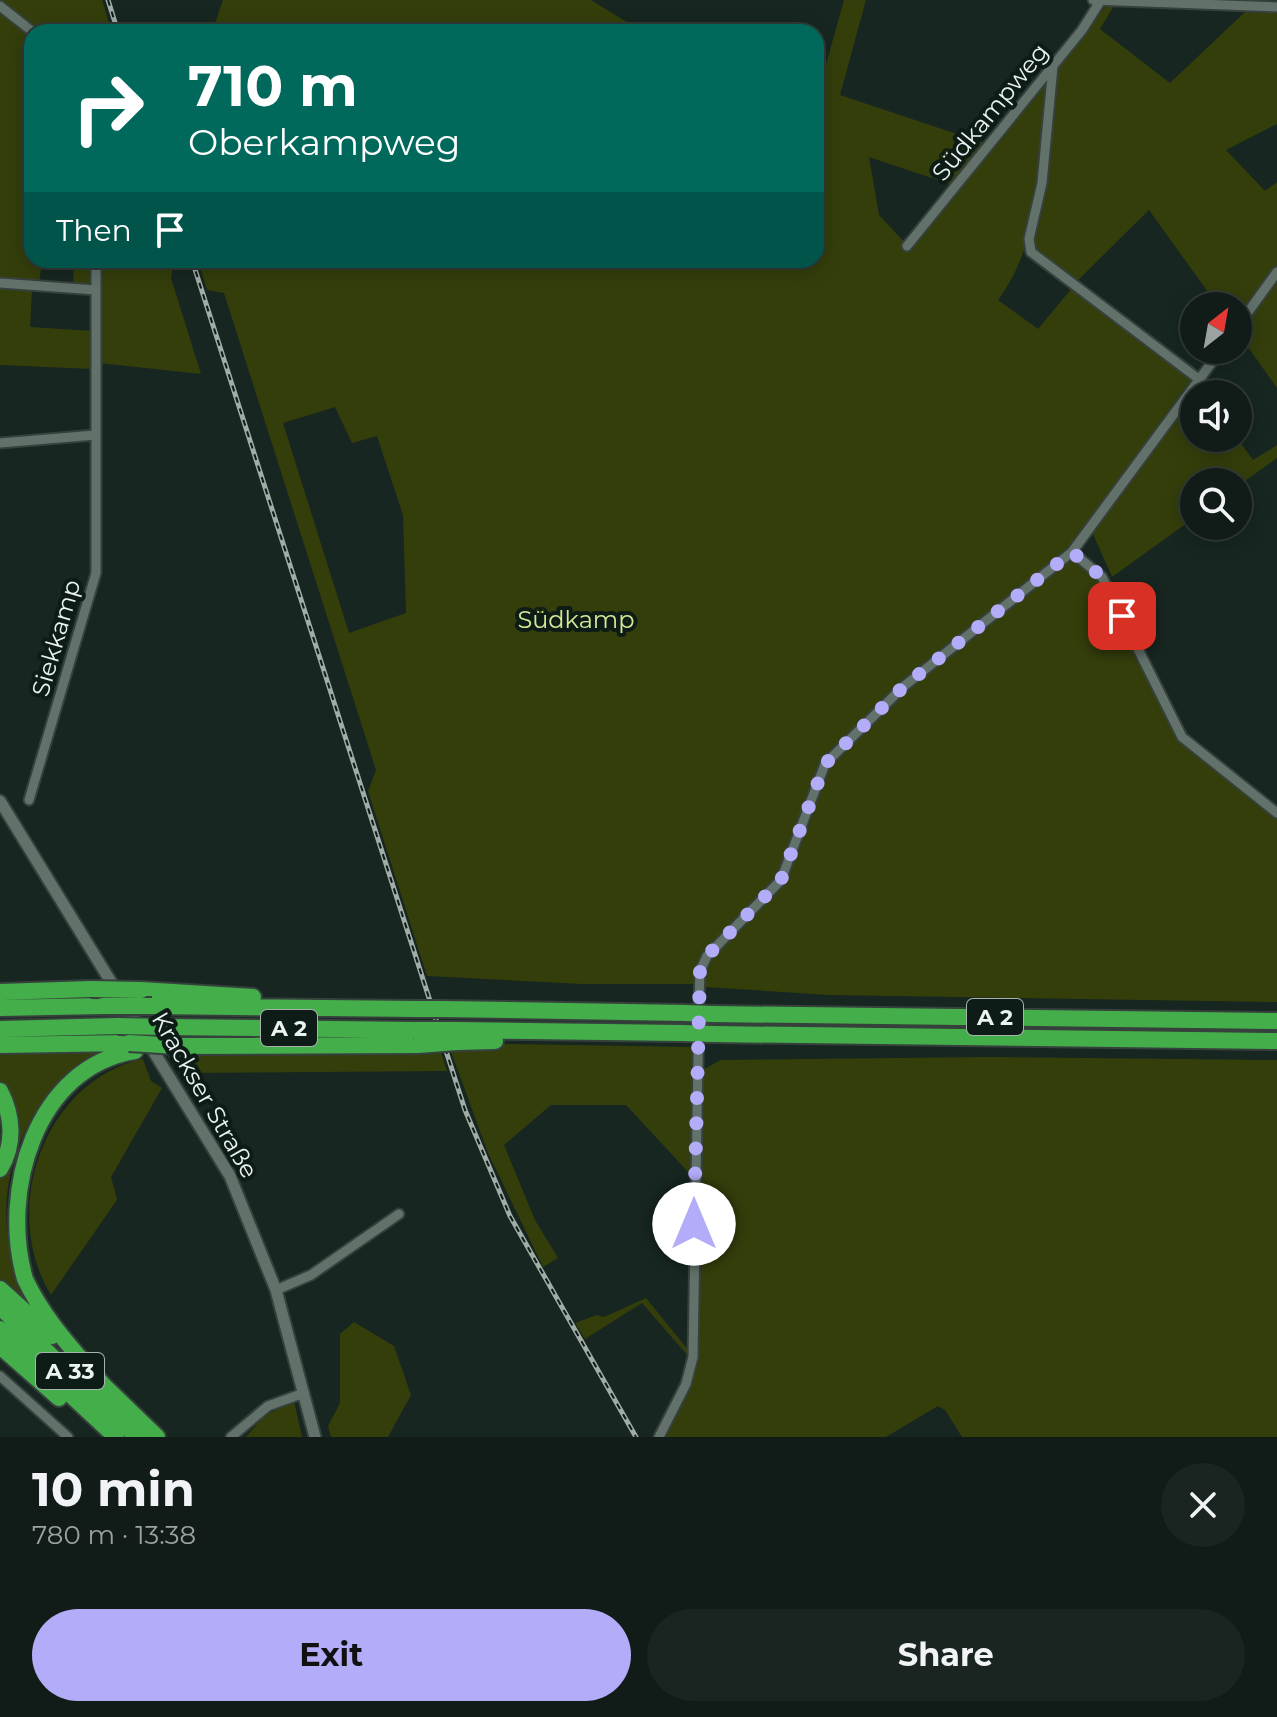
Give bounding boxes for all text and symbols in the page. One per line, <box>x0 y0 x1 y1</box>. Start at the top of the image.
street label: Südkampweg <box>926 37 1054 187</box>
text: 710 m <box>188 52 358 120</box>
icon: right <box>56 56 160 160</box>
text: Oberkampweg <box>188 120 461 164</box>
icon: arrive <box>148 208 192 252</box>
text: Then <box>56 212 132 249</box>
north arrow <box>1180 292 1252 364</box>
map controls <box>1180 292 1252 540</box>
button: sound <box>1180 380 1252 452</box>
button: search <box>1180 468 1252 540</box>
street label: Siekkamp <box>26 576 86 700</box>
pin <box>1088 582 1156 650</box>
icon: arrive <box>1100 594 1144 638</box>
park label: Südkamp <box>517 605 635 634</box>
road number: A 2 <box>967 999 1023 1035</box>
street label: Krackser Straße <box>146 1007 264 1183</box>
road number: A 2 <box>261 1010 317 1046</box>
position arrow <box>652 1182 736 1266</box>
road number: A 33 <box>36 1353 104 1389</box>
text: 10 min <box>32 1460 195 1518</box>
button: close <box>1161 1463 1245 1547</box>
text: 780 m · 13:38 <box>32 1519 196 1551</box>
button: Exit <box>32 1609 631 1701</box>
button: Share <box>647 1609 1245 1701</box>

